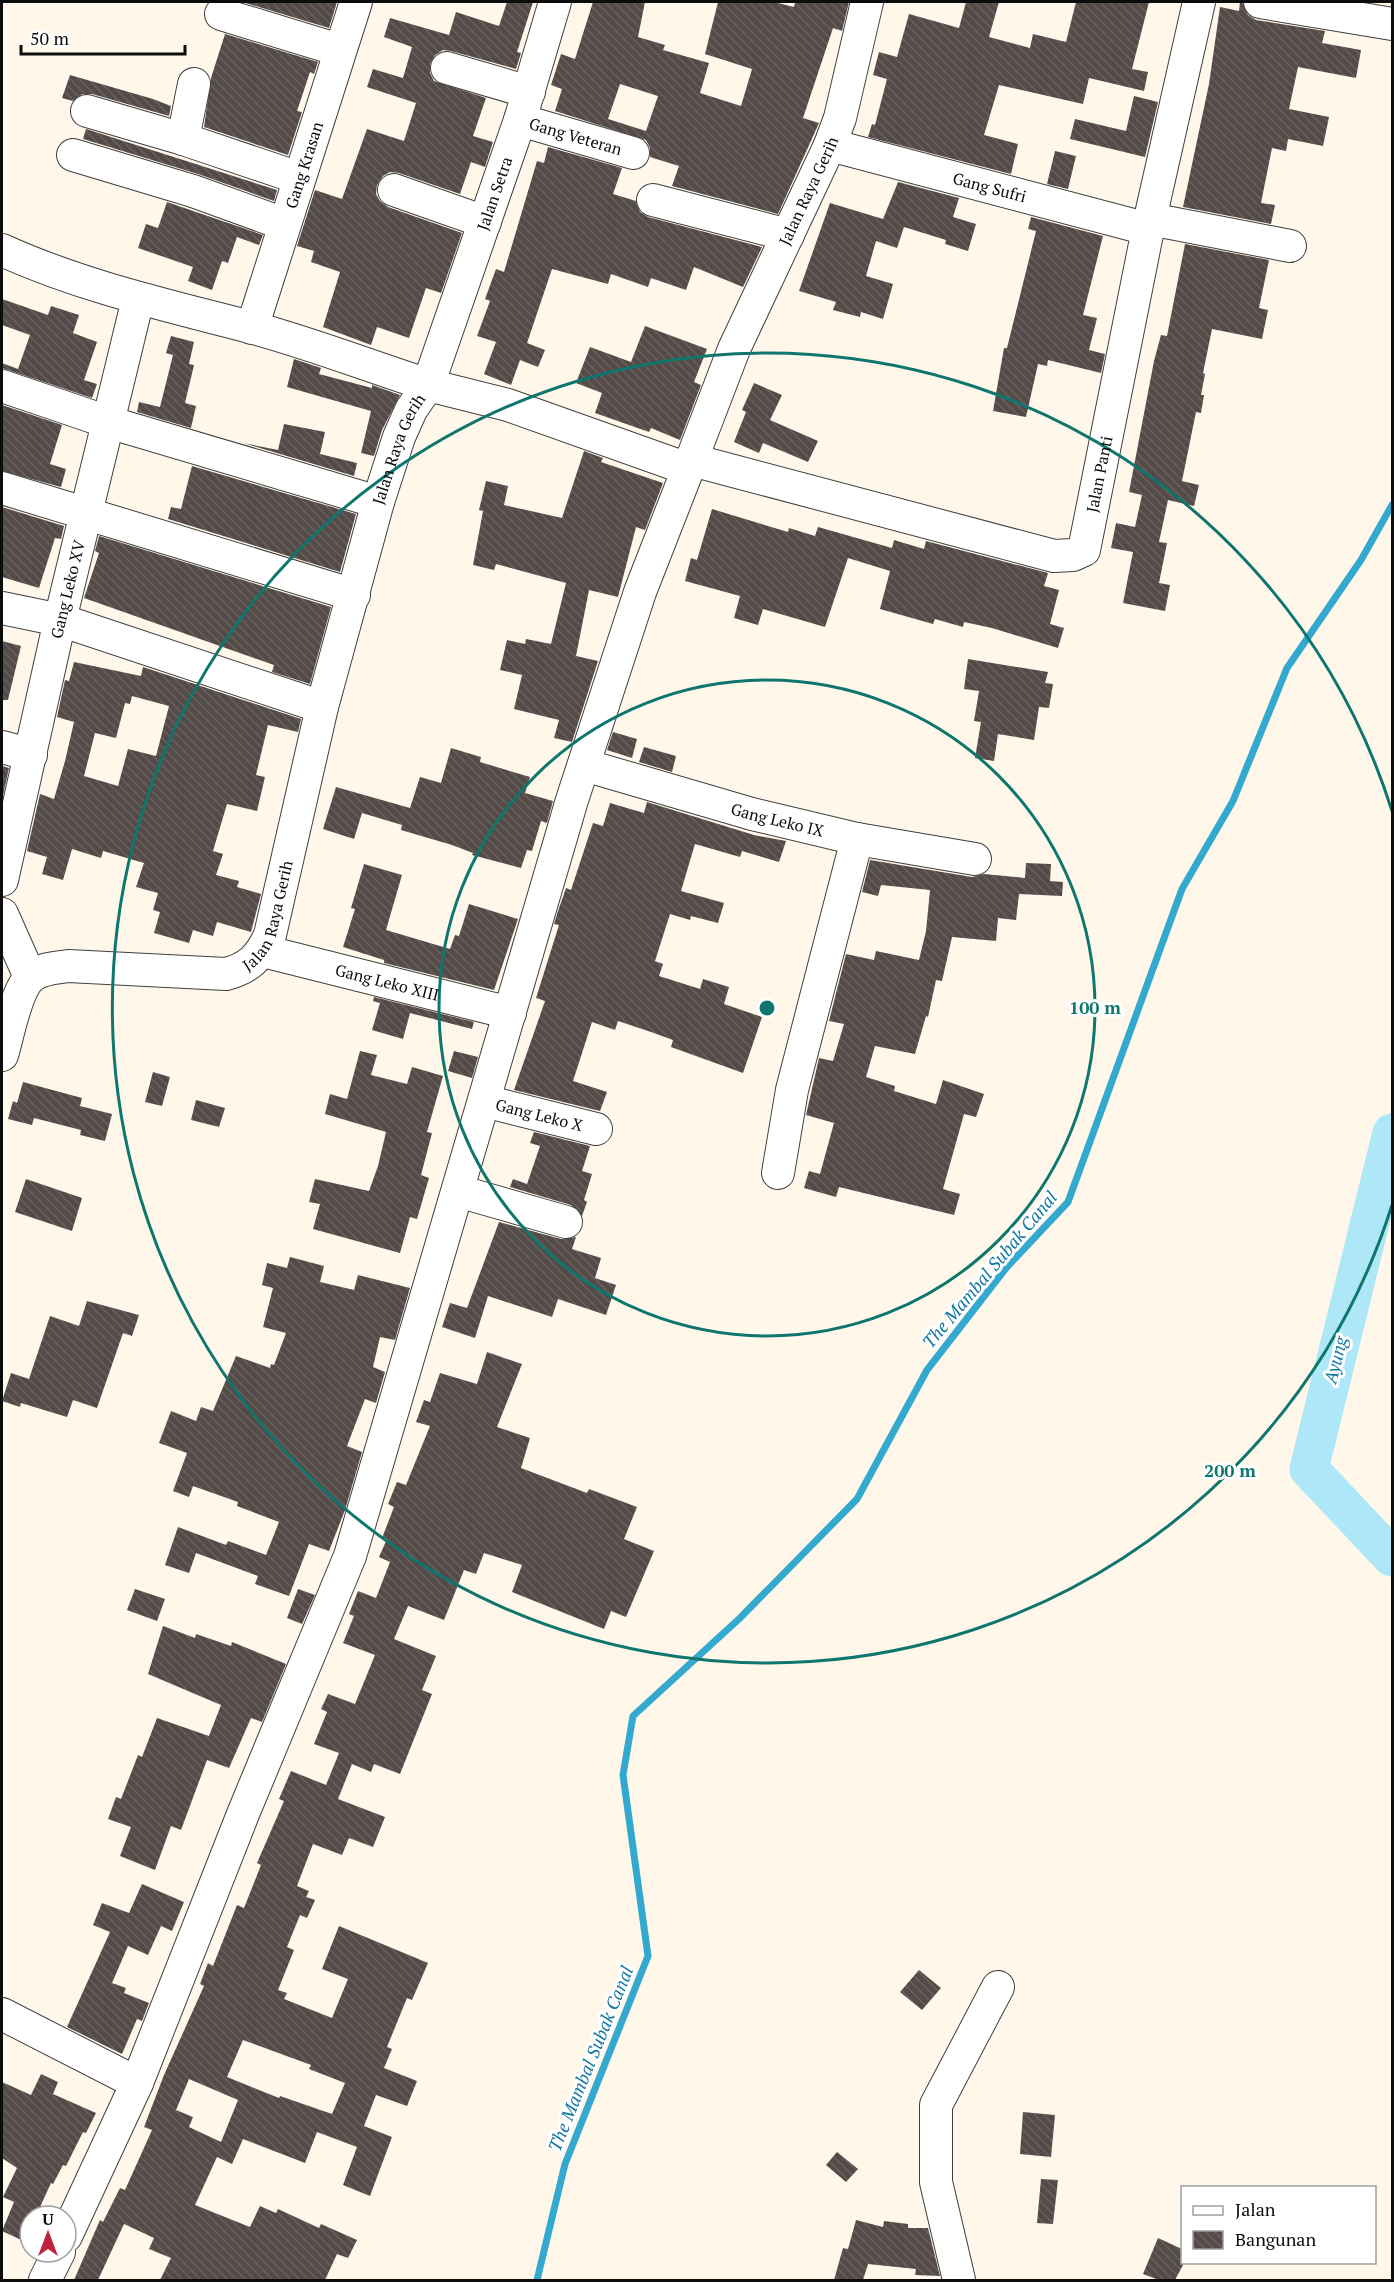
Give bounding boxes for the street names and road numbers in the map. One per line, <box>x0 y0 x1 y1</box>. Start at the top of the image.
street label: Gang Veteran <box>527 112 625 160</box>
street label: Gang Krasan <box>280 118 328 211</box>
street label: Jalan Raya Gerih <box>773 133 843 249</box>
street label: Jalan Setra <box>472 154 517 233</box>
street label: Gang Sufri <box>950 167 1029 207</box>
street label: Jalan Raya Gerih <box>367 389 430 507</box>
street label: Jalan Panti <box>1081 434 1118 514</box>
street label: Gang Leko XV <box>45 538 90 640</box>
street label: Gang Leko IX <box>728 797 826 842</box>
street label: Jalan Raya Gerih <box>238 858 298 976</box>
street label: Gang Leko XIII <box>333 959 441 1006</box>
street label: Gang Leko X <box>493 1093 586 1136</box>

